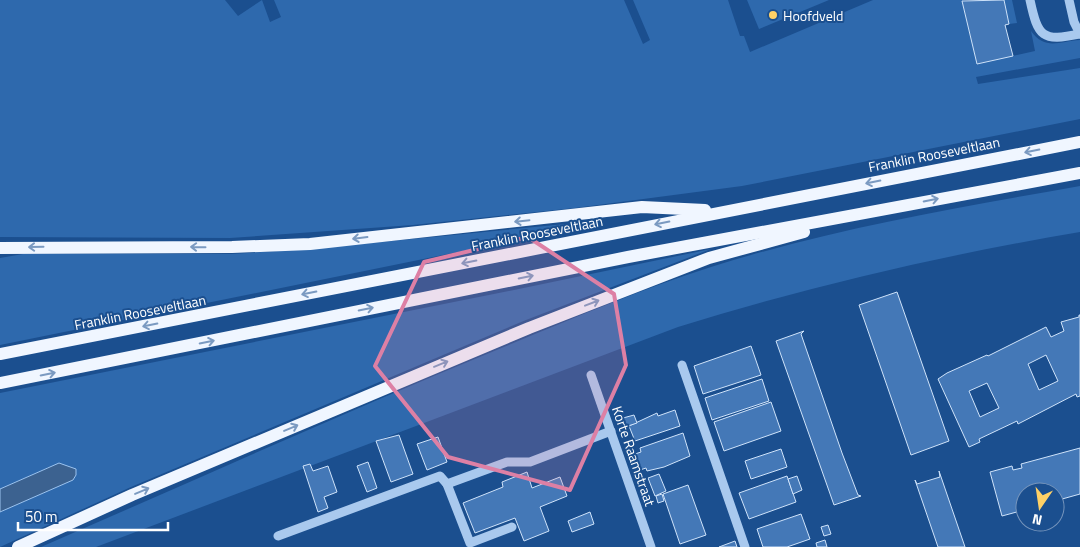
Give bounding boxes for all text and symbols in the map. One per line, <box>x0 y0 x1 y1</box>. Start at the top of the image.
place label: Hoofdveld <box>783 5 843 26</box>
marker: Hoofdveld <box>767 9 779 21</box>
street label: Franklin Rooseveltlaan <box>867 131 1001 177</box>
one-way arrow <box>1024 146 1040 156</box>
one-way arrow <box>865 177 881 187</box>
one-way arrow <box>922 195 938 205</box>
street label: Franklin Rooseveltlaan <box>470 210 604 256</box>
one-way arrow <box>514 216 530 225</box>
one-way arrow <box>655 219 671 229</box>
one-way arrow <box>353 233 369 243</box>
one-way arrow <box>28 242 44 252</box>
one-way arrow <box>190 242 206 252</box>
one-way arrow <box>461 258 477 267</box>
one-way arrow <box>517 272 533 282</box>
street label: Franklin Rooseveltlaan <box>73 289 207 335</box>
one-way arrow <box>302 289 318 299</box>
one-way arrow <box>583 298 599 307</box>
one-way arrow <box>358 304 374 314</box>
one-way arrow <box>142 321 158 330</box>
one-way arrow <box>199 336 215 346</box>
one-way arrow <box>433 359 448 368</box>
one-way arrow <box>39 368 55 378</box>
street label: Korte Raamstraat <box>607 403 661 509</box>
one-way arrow <box>284 422 299 431</box>
north arrow <box>1015 482 1065 532</box>
one-way arrow <box>134 486 149 496</box>
scale bar <box>18 500 168 532</box>
text: 50 m <box>25 505 58 528</box>
text: N <box>1030 509 1044 531</box>

